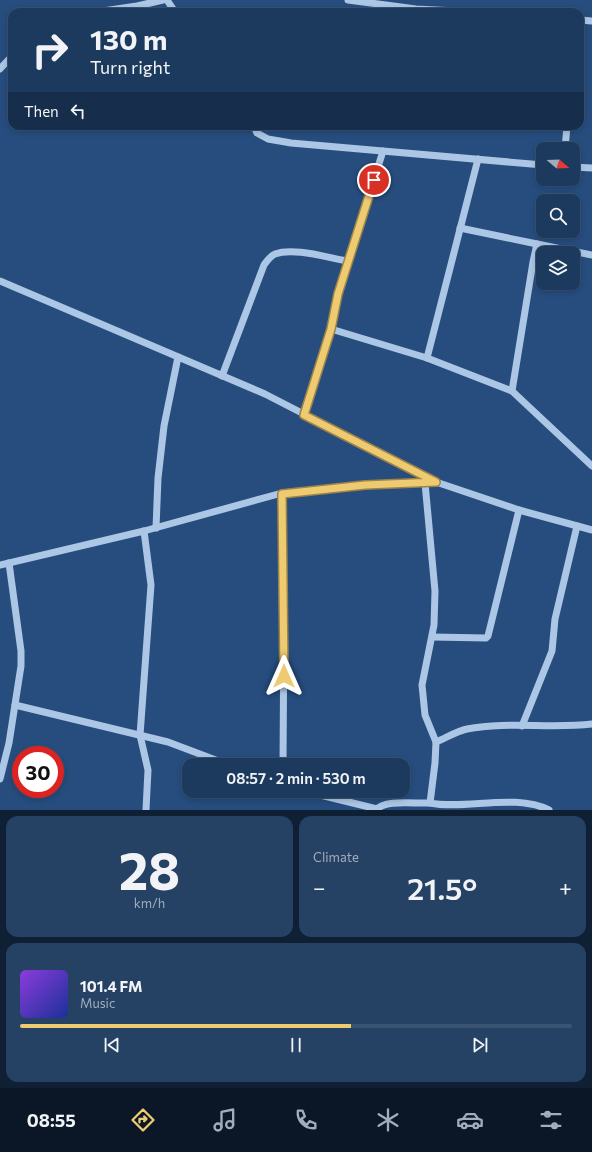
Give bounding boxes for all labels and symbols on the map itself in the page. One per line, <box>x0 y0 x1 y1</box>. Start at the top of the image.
north arrow <box>536 142 580 186</box>
pin <box>357 163 391 197</box>
position arrow <box>263 655 305 697</box>
speed limit sign: 30 <box>12 746 64 798</box>

